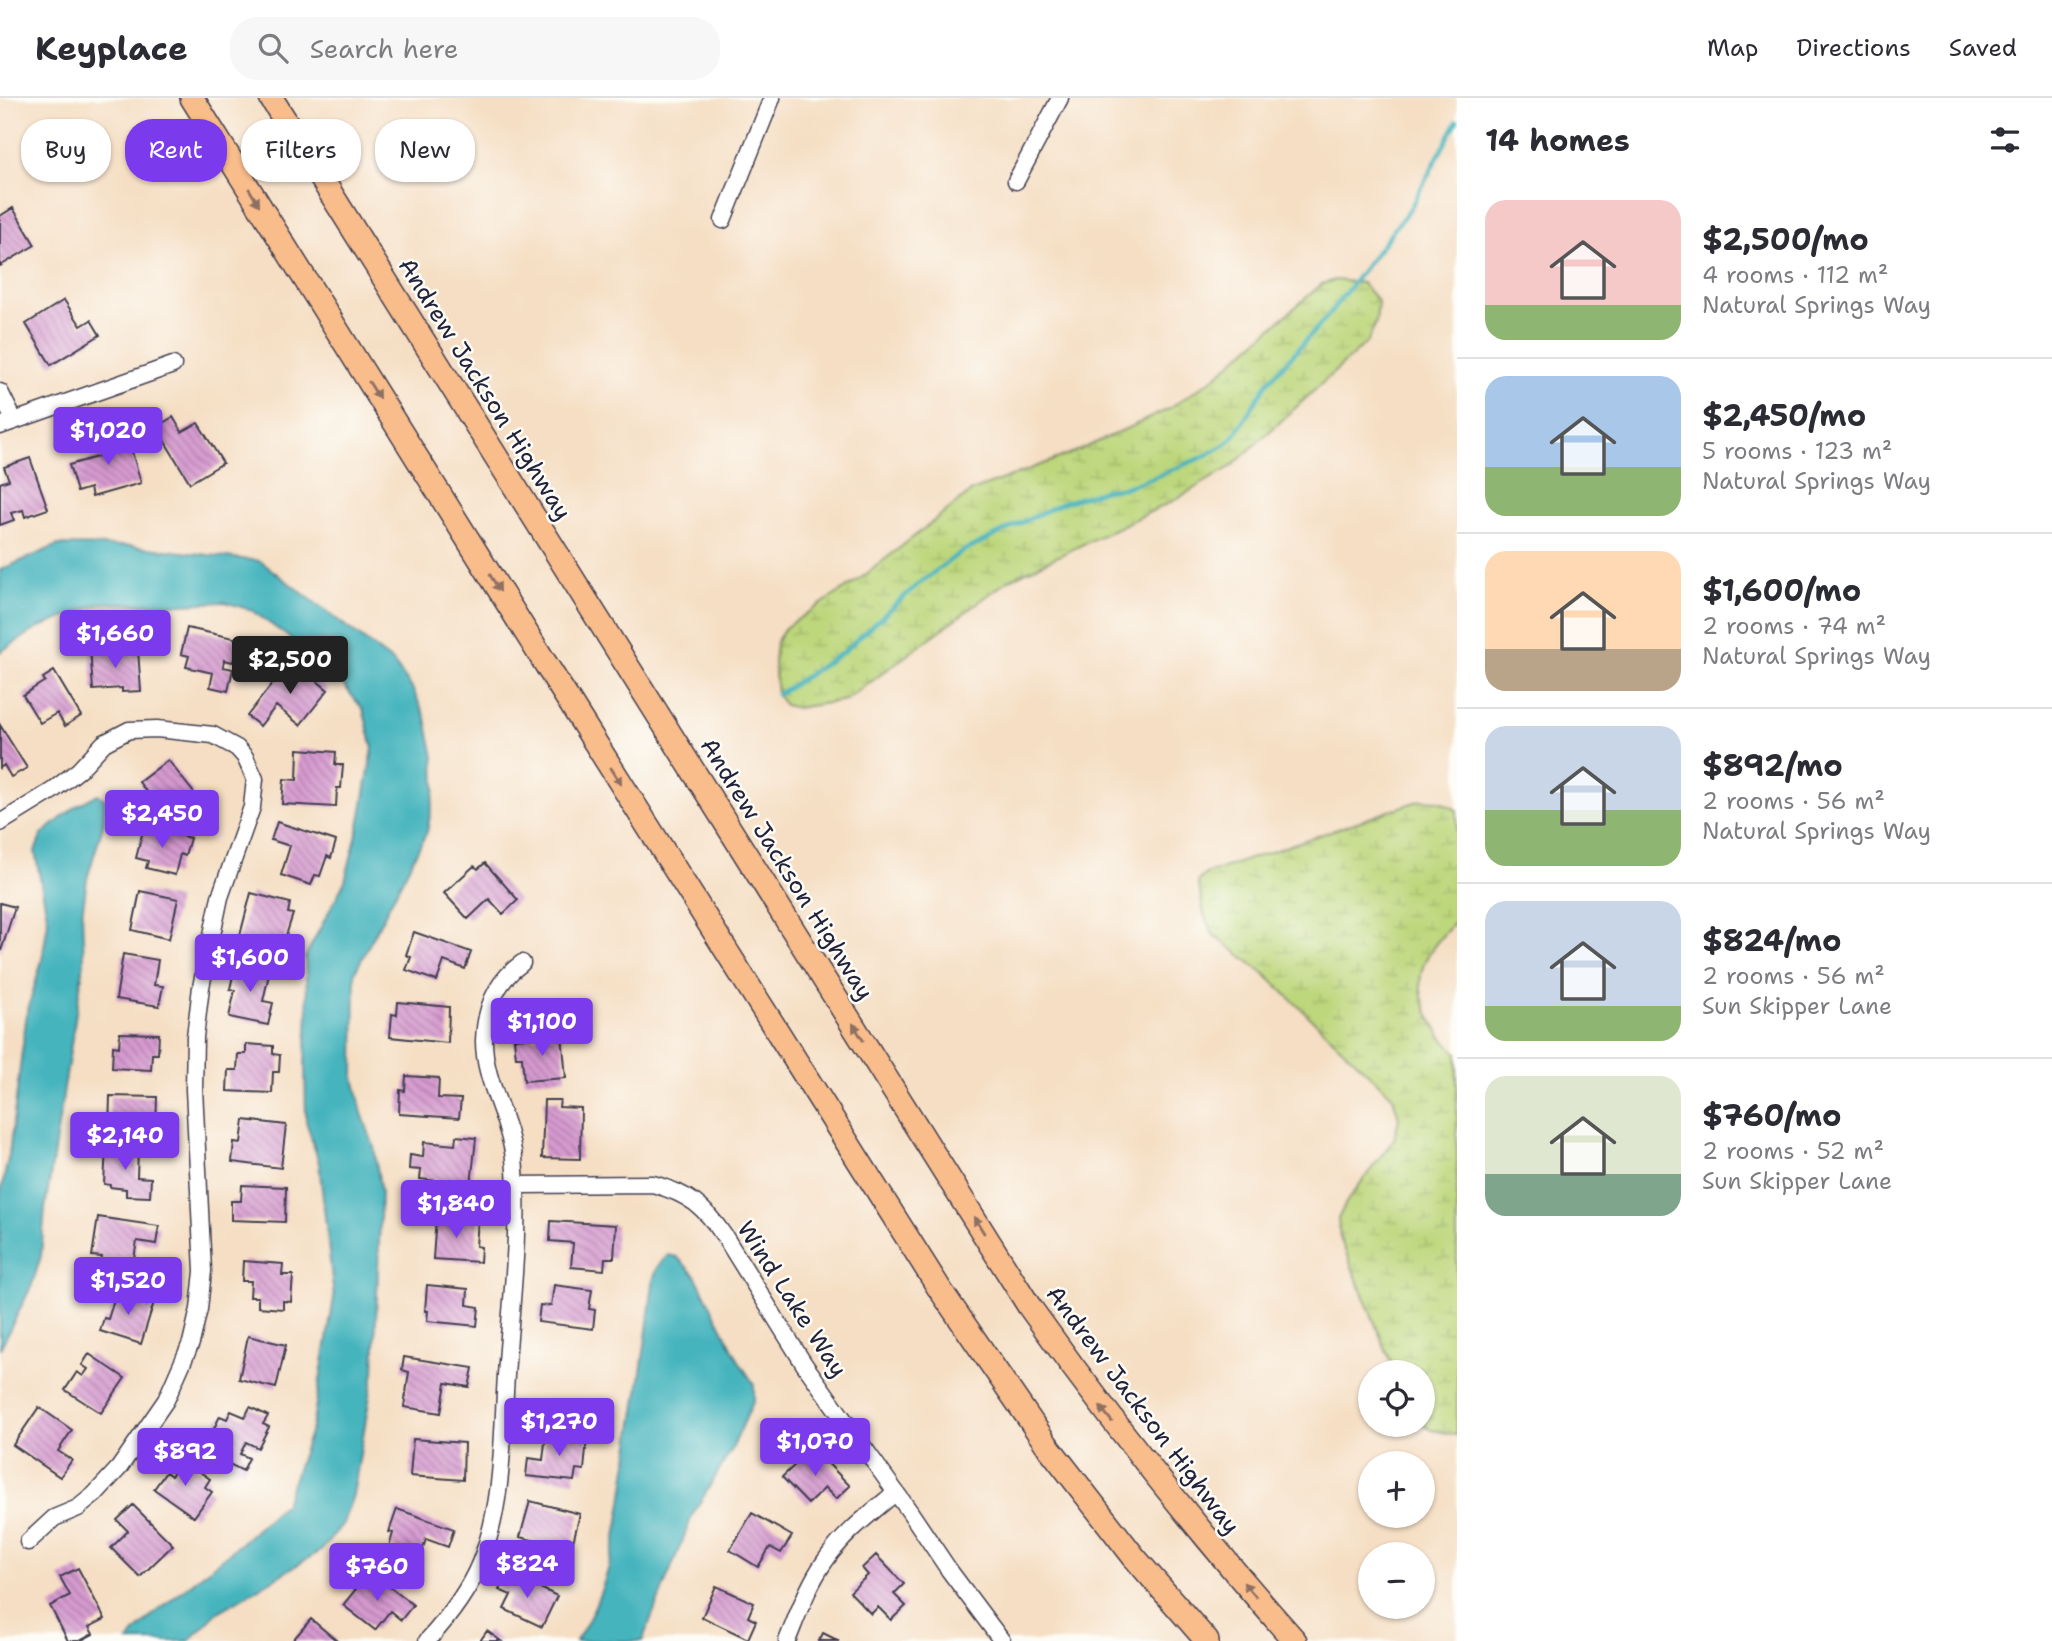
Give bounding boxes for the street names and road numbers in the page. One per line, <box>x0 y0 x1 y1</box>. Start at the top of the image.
street label: Andrew Jackson Highway <box>391 252 579 526</box>
street label: Andrew Jackson Highway <box>693 732 881 1006</box>
street label: Wind Lake Way <box>729 1215 855 1383</box>
street label: Andrew Jackson Highway <box>1039 1279 1247 1541</box>

